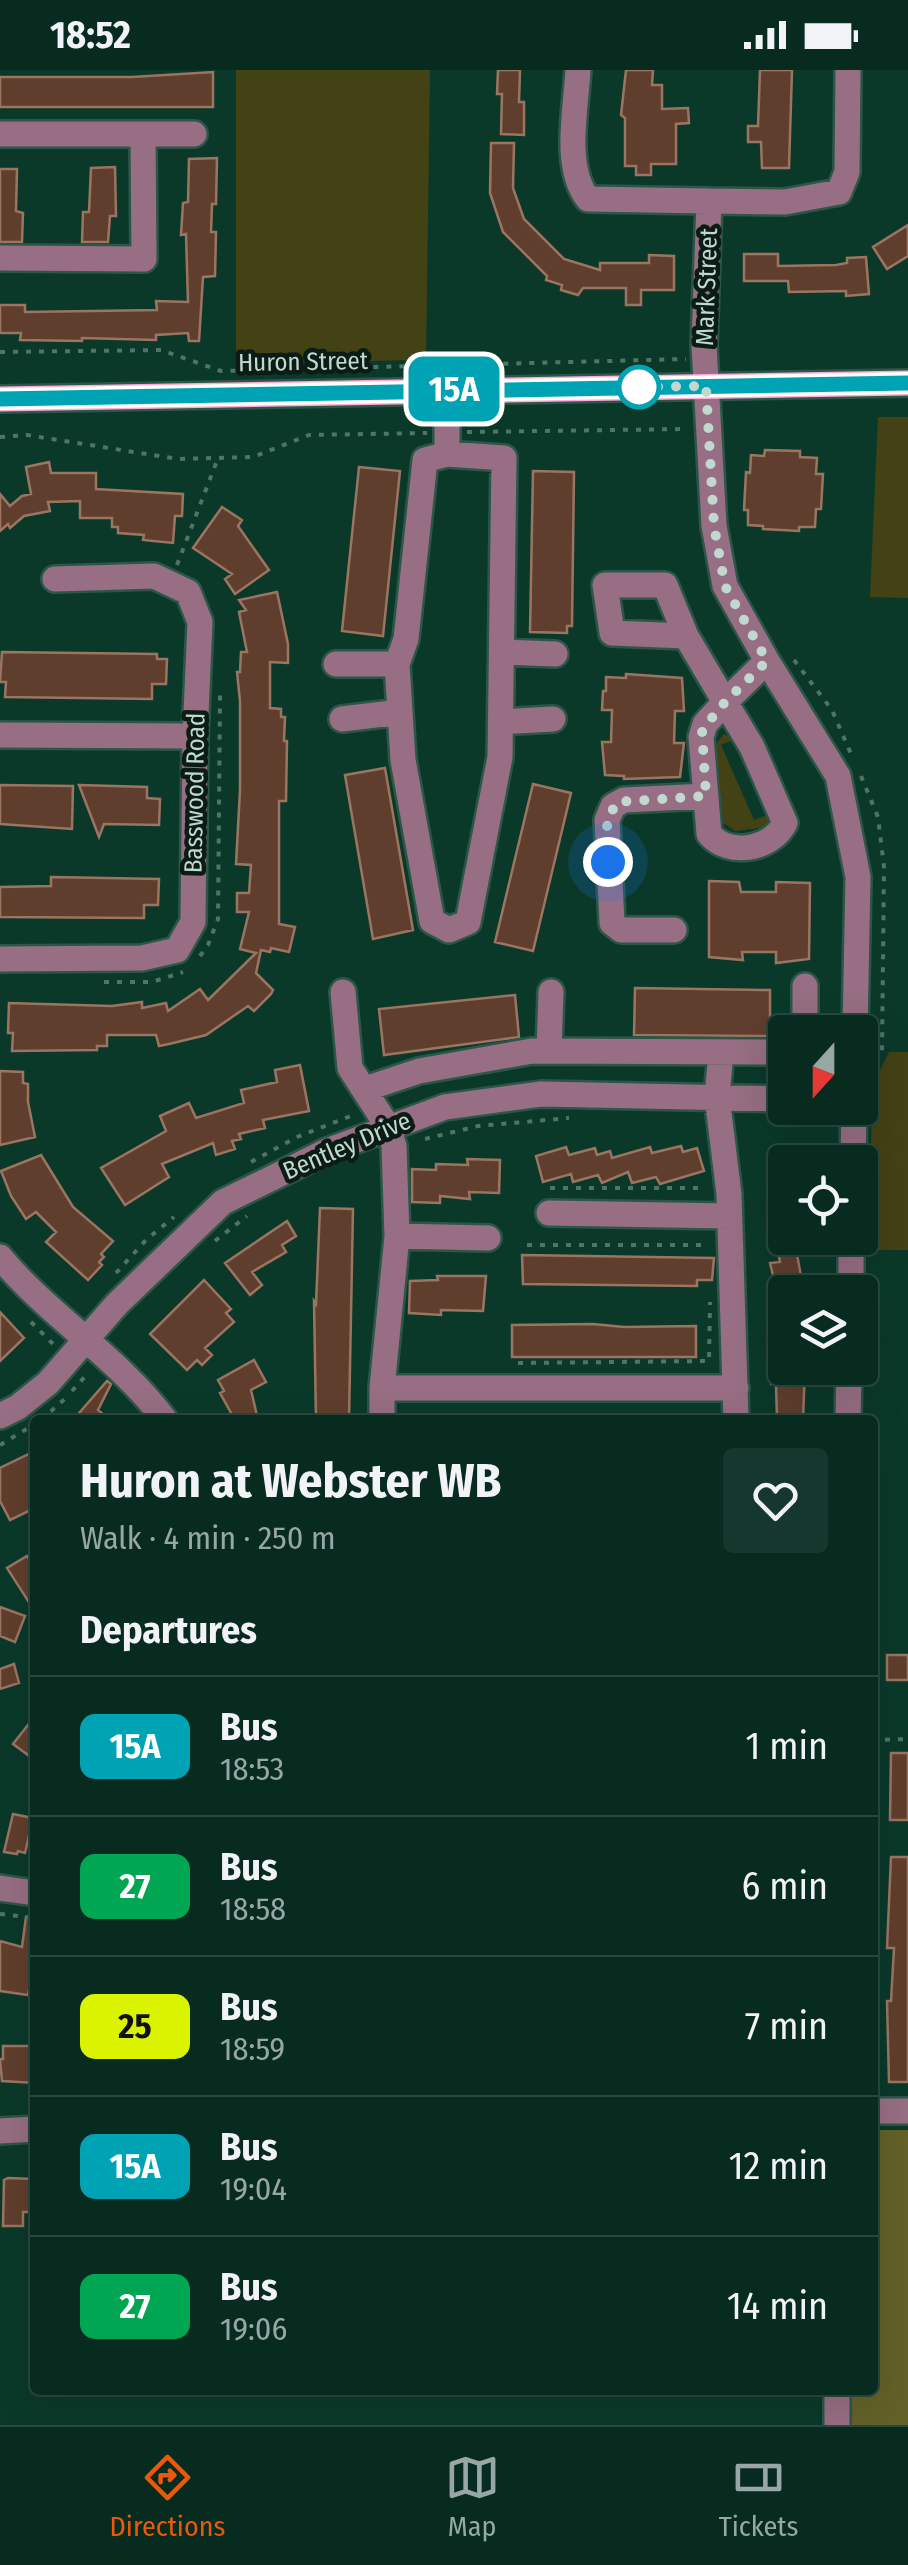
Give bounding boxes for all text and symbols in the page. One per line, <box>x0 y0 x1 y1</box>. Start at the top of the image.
text: 18:52 <box>50 12 131 58</box>
street label: Mark Street <box>690 227 724 346</box>
street label: Huron Street <box>238 346 369 378</box>
line badge: 15A <box>396 356 512 422</box>
unlabelled marker <box>618 366 660 408</box>
text: 15A <box>429 368 480 410</box>
street label: Basswood Road <box>179 713 211 873</box>
your location <box>583 837 633 887</box>
north arrow <box>768 1015 878 1125</box>
map controls <box>768 1015 878 1385</box>
street label: Bentley Drive <box>279 1106 415 1186</box>
button: locate <box>768 1145 878 1255</box>
button: layers <box>768 1275 878 1385</box>
button: heart <box>723 1448 828 1553</box>
text: Huron at Webster WB <box>80 1452 501 1510</box>
text: Walk · 4 min · 250 m <box>80 1519 336 1557</box>
text: Departures <box>80 1607 257 1653</box>
text: Bus <box>220 1704 278 1750</box>
text: 1 min <box>745 1723 828 1769</box>
text: 15A <box>110 1725 161 1767</box>
text: 18:53 <box>220 1750 284 1788</box>
text: Bus <box>220 1844 278 1890</box>
text: 6 min <box>741 1863 828 1909</box>
text: 27 <box>120 1865 150 1907</box>
text: 18:58 <box>220 1890 286 1928</box>
text: Bus <box>220 1984 278 2030</box>
text: 7 min <box>745 2003 828 2049</box>
text: 25 <box>118 2005 152 2047</box>
text: 18:59 <box>220 2030 285 2068</box>
text: Bus <box>220 2124 278 2170</box>
text: 12 min <box>729 2143 828 2189</box>
text: 15A <box>110 2145 161 2187</box>
text: 19:04 <box>220 2170 287 2208</box>
text: Bus <box>220 2264 278 2310</box>
text: 14 min <box>727 2283 828 2329</box>
text: 27 <box>120 2285 150 2327</box>
text: 19:06 <box>220 2310 287 2348</box>
tab: Directions <box>110 2450 225 2543</box>
tab: Map <box>445 2450 500 2543</box>
tab: Tickets <box>719 2450 798 2543</box>

